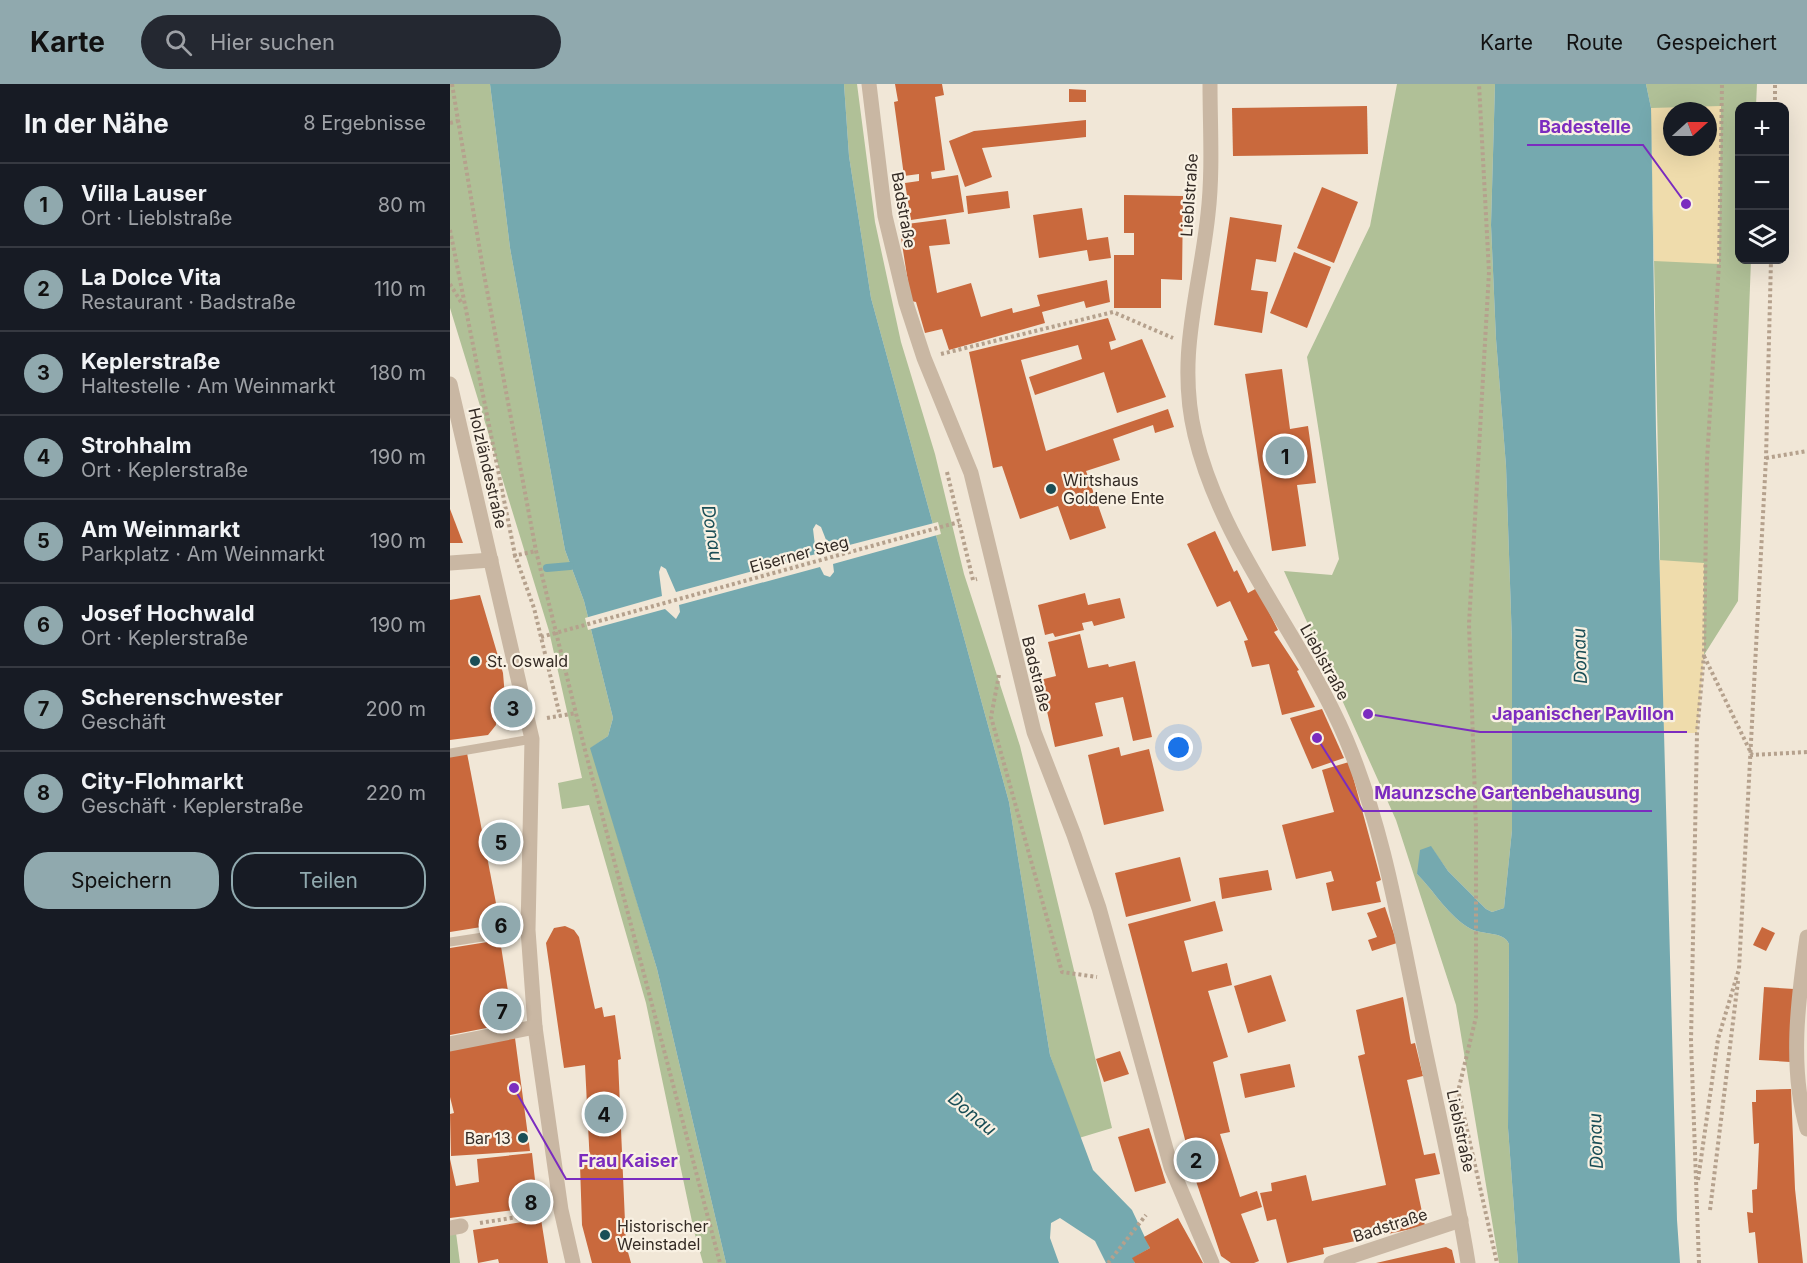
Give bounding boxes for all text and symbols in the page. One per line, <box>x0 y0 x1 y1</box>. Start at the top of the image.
search box <box>141 15 561 69</box>
text: Karte <box>30 25 105 59</box>
icon: search <box>162 26 195 59</box>
text: Hier suchen <box>210 29 335 55</box>
text: Karte <box>1480 30 1533 55</box>
text: Route <box>1566 30 1623 55</box>
text: Gespeichert <box>1656 30 1777 55</box>
north arrow <box>1663 102 1717 156</box>
map controls <box>1735 102 1789 264</box>
button: + <box>1735 102 1789 156</box>
text: In der Nähe <box>24 108 169 139</box>
callout: Badestelle <box>1527 109 1643 145</box>
text: 8 Ergebnisse <box>303 111 426 135</box>
text: Badestelle <box>1539 116 1631 137</box>
street label: Lieblstraße <box>1176 153 1202 237</box>
button: − <box>1735 156 1789 210</box>
street label: Badstraße <box>887 170 921 250</box>
text: Villa Lauser <box>81 180 207 206</box>
text: 1 <box>39 193 48 217</box>
text: 80 m <box>378 193 426 217</box>
text: Ort · Lieblstraße <box>81 206 232 230</box>
button: layers <box>1735 210 1789 264</box>
text: La Dolce Vita <box>81 264 221 290</box>
text: 2 <box>37 277 50 301</box>
text: 110 m <box>374 277 426 301</box>
text: Restaurant · Badstraße <box>81 290 296 314</box>
text: Keplerstraße <box>81 348 220 374</box>
text: 3 <box>37 361 50 385</box>
text: 180 m <box>370 361 426 385</box>
text: Haltestelle · Am Weinmarkt <box>81 374 335 398</box>
street label: Holzländestraße <box>464 406 512 530</box>
text: Strohhalm <box>81 432 192 458</box>
pin: 1 <box>1266 434 1304 478</box>
text: 4 <box>37 445 50 469</box>
text: 190 m <box>370 445 426 469</box>
text: Ort · Keplerstraße <box>81 458 248 482</box>
place label: Wirtshaus Goldene Ente <box>1063 470 1164 508</box>
marker: Wirtshaus Goldene Ente <box>1044 482 1058 496</box>
water label: Donau <box>698 504 727 563</box>
text: Am Weinmarkt <box>81 516 240 542</box>
text: 5 <box>37 529 50 553</box>
text: 190 m <box>370 529 426 553</box>
street label: Eiserner Steg <box>747 531 851 577</box>
text: Parkplatz · Am Weinmarkt <box>81 542 325 566</box>
text: Josef Hochwald <box>81 600 255 626</box>
text: 6 <box>37 613 50 637</box>
text: 190 m <box>370 613 426 637</box>
street label: Lieblstraße <box>1296 621 1354 703</box>
text: Ort · Keplerstraße <box>81 626 248 650</box>
water label: Donau <box>1568 627 1591 684</box>
street label: Badstraße <box>1018 634 1056 714</box>
place label: St. Oswald <box>487 651 568 671</box>
marker: St. Oswald <box>468 654 482 668</box>
text: Scherenschwester <box>81 684 283 710</box>
pin: 3 <box>494 686 532 730</box>
callout: Japanischer Pavillon <box>1480 696 1687 732</box>
text: 7 <box>38 697 49 721</box>
text: 200 m <box>365 697 426 721</box>
text: Japanischer Pavillon <box>1492 703 1674 724</box>
text: Geschäft <box>81 710 166 734</box>
your location <box>1164 733 1193 762</box>
text: City-Flohmarkt <box>81 768 243 794</box>
callout: Maunzsche Gartenbehausung <box>1363 775 1652 811</box>
text: 8 <box>37 781 50 805</box>
text: 220 m <box>366 781 426 805</box>
text: Maunzsche Gartenbehausung <box>1374 782 1640 803</box>
text: Geschäft · Keplerstraße <box>81 794 303 818</box>
pin: 5 <box>482 820 520 864</box>
button: Speichern <box>24 852 219 909</box>
button: Teilen <box>231 852 426 909</box>
pin: 6 <box>482 902 520 948</box>
pin: 7 <box>482 988 522 1034</box>
water label: Donau <box>944 1088 1001 1140</box>
street label: Lieblstraße <box>1443 1088 1479 1174</box>
pin: 4 <box>584 1092 624 1136</box>
water label: Donau <box>1584 1112 1607 1169</box>
place label: Bar 13 <box>465 1128 511 1148</box>
marker: Bar 13 <box>516 1131 530 1145</box>
pin: 2 <box>1176 1138 1216 1182</box>
callout: Frau Kaiser <box>566 1143 690 1179</box>
text: Frau Kaiser <box>578 1150 678 1171</box>
pin: 8 <box>512 1180 550 1224</box>
street label: Badstraße <box>1350 1204 1430 1246</box>
place label: Historischer Weinstadel <box>617 1216 708 1254</box>
marker: Historischer Weinstadel <box>598 1228 612 1242</box>

